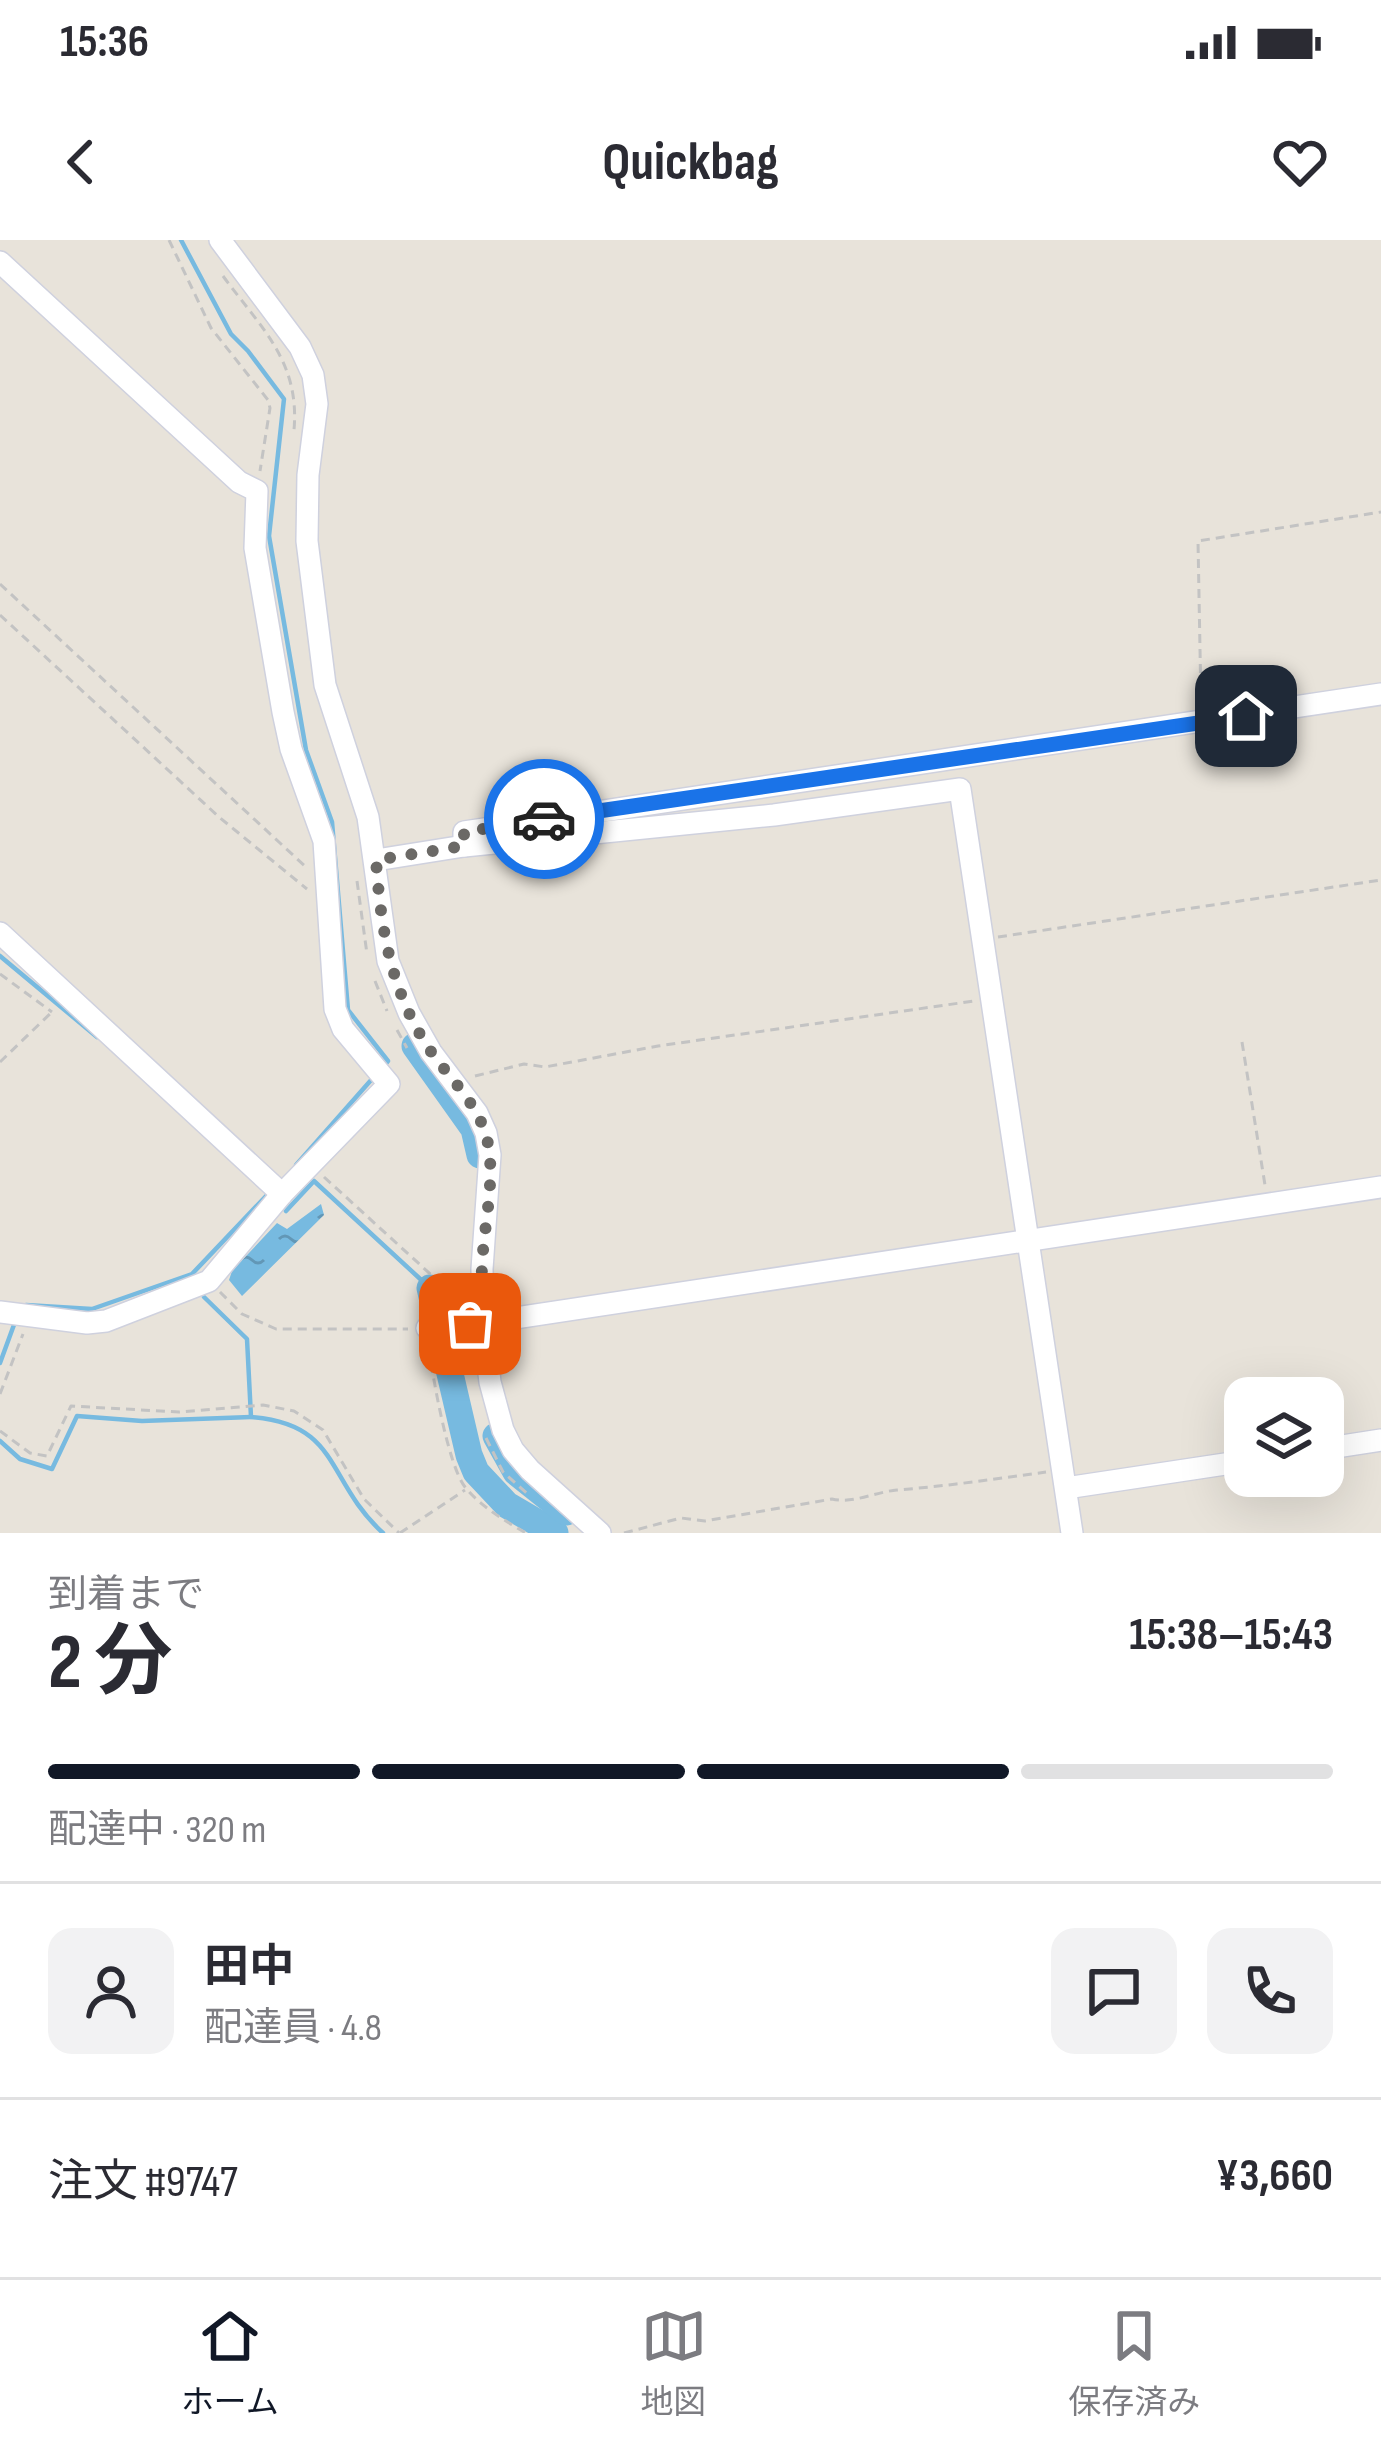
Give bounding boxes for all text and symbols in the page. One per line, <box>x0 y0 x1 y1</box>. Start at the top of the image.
text: 15:36 <box>60 15 149 70</box>
icon: back <box>48 129 114 195</box>
icon: heart <box>1267 129 1333 195</box>
text: Quickbag <box>602 130 779 195</box>
pin <box>1195 665 1297 767</box>
icon: home <box>1213 683 1279 749</box>
courier <box>484 759 604 879</box>
icon: car <box>511 786 577 852</box>
pin <box>419 1273 521 1375</box>
icon: bag <box>437 1291 503 1357</box>
map controls <box>1224 1377 1344 1497</box>
button: layers <box>1224 1377 1344 1497</box>
text: 到着まで <box>48 1572 204 1619</box>
text: 15:38–15:43 <box>1129 1608 1333 1663</box>
text: 2 分 <box>48 1617 172 1710</box>
text: 配達中 · 320 m <box>48 1807 266 1854</box>
button: person <box>48 1928 174 2054</box>
button: chat <box>1051 1928 1177 2054</box>
button: phone <box>1207 1928 1333 2054</box>
text: 田中 <box>204 1940 294 1995</box>
text: 配達員 · 4.8 <box>204 2005 382 2052</box>
text: ¥3,660 <box>1216 2149 1333 2204</box>
text: 注文 #9747 <box>48 2155 238 2210</box>
tab: ホーム <box>181 2303 279 2423</box>
tab: 地図 <box>641 2303 707 2423</box>
tab: 保存済み <box>1068 2303 1200 2423</box>

